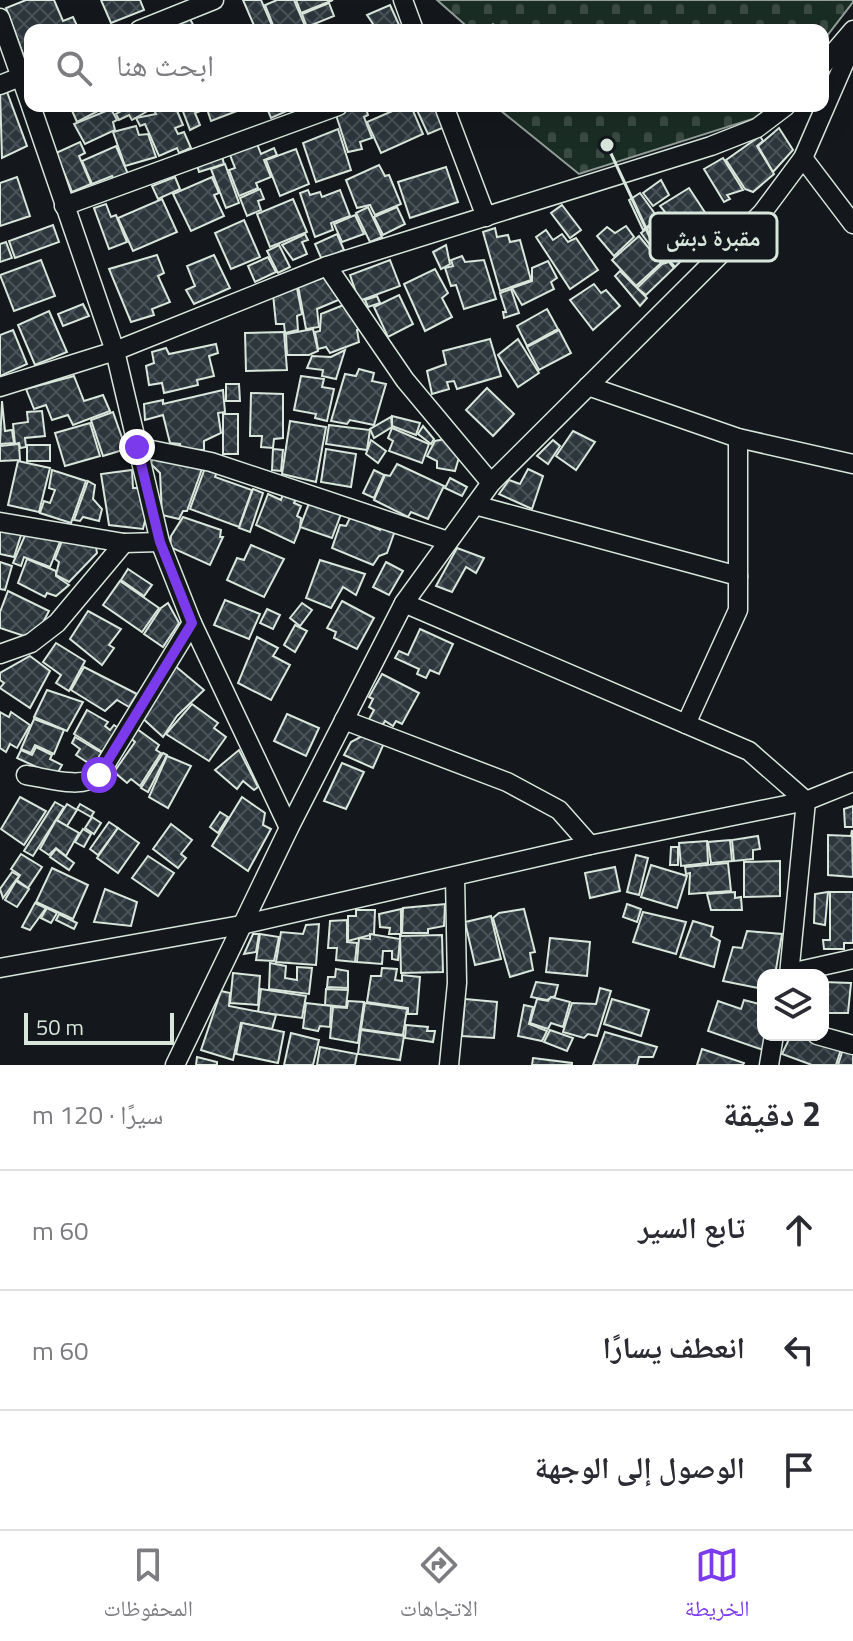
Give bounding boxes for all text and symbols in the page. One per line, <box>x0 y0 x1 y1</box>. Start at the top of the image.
search box <box>24 24 829 112</box>
text: ابحث هنا <box>116 42 214 88</box>
icon: search <box>52 46 96 90</box>
callout: مقبرة دبش <box>650 213 777 261</box>
text: مقبرة دبش <box>665 219 761 255</box>
route end <box>119 429 155 465</box>
route start <box>81 757 117 793</box>
map controls <box>757 969 829 1041</box>
button: layers <box>757 969 829 1041</box>
scale bar <box>24 1009 174 1045</box>
text: 50 m <box>36 1010 84 1044</box>
text: 2 دقيقة <box>723 1087 821 1139</box>
text: سيرًا · 120 m <box>32 1095 163 1134</box>
text: تابع السير <box>638 1204 745 1250</box>
icon: ahead <box>777 1208 821 1252</box>
text: 60 m <box>32 1211 89 1250</box>
text: انعطف يسارًا <box>602 1324 745 1370</box>
icon: left <box>777 1328 821 1372</box>
text: 60 m <box>32 1331 89 1370</box>
text: الوصول إلى الوجهة <box>535 1444 745 1490</box>
icon: arrive <box>777 1448 821 1492</box>
tab: المحفوظات <box>103 1543 193 1630</box>
tab: الاتجاهات <box>400 1543 478 1630</box>
tab: الخريطة <box>685 1543 750 1630</box>

